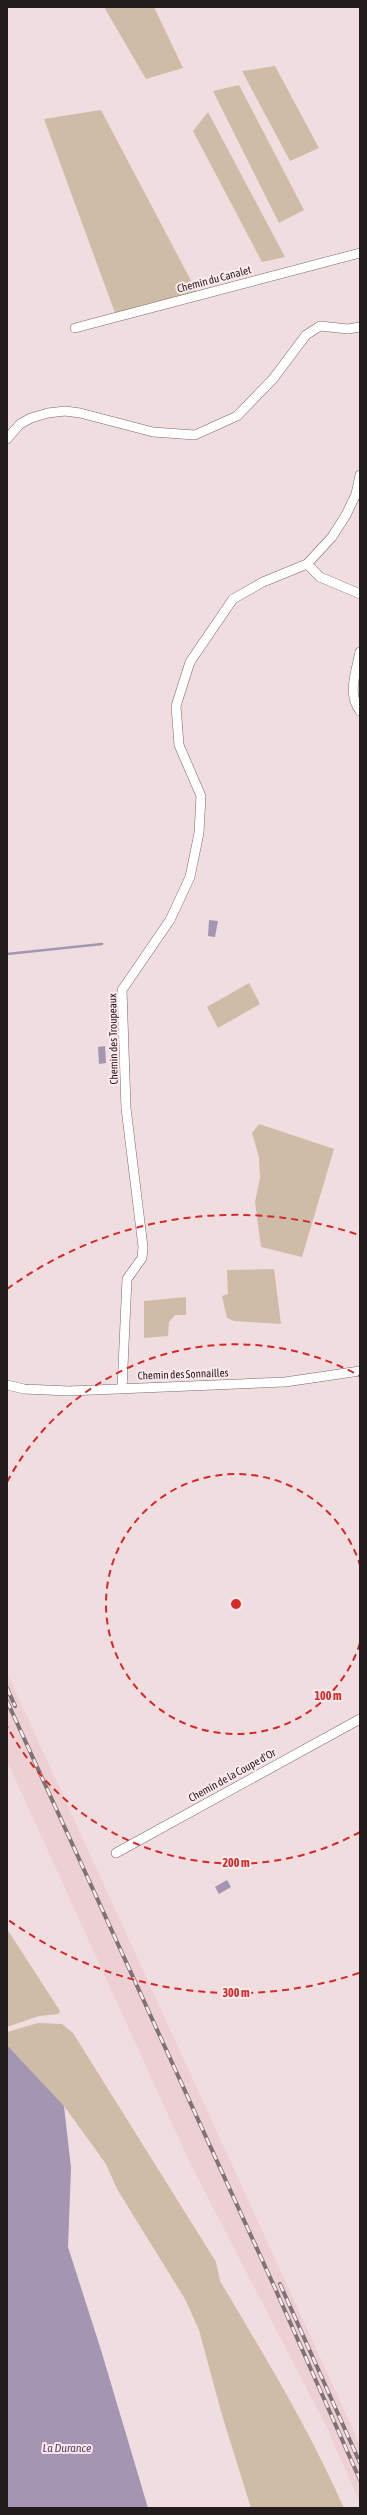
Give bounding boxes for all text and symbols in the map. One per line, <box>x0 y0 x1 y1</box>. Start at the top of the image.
street label: Chemin du Canalet <box>176 263 252 295</box>
street label: Chemin des Troupeaux <box>106 993 120 1085</box>
street label: Chemin des Sonnailles <box>137 1366 229 1382</box>
centre of rings <box>229 1597 243 1611</box>
text: 100 m <box>314 1689 342 1703</box>
street label: Chemin de la Coupe d'Or <box>186 1746 278 1804</box>
text: 200 m <box>222 1856 250 1870</box>
text: 300 m <box>222 1986 250 2000</box>
water label: La Durance <box>43 2441 92 2455</box>

